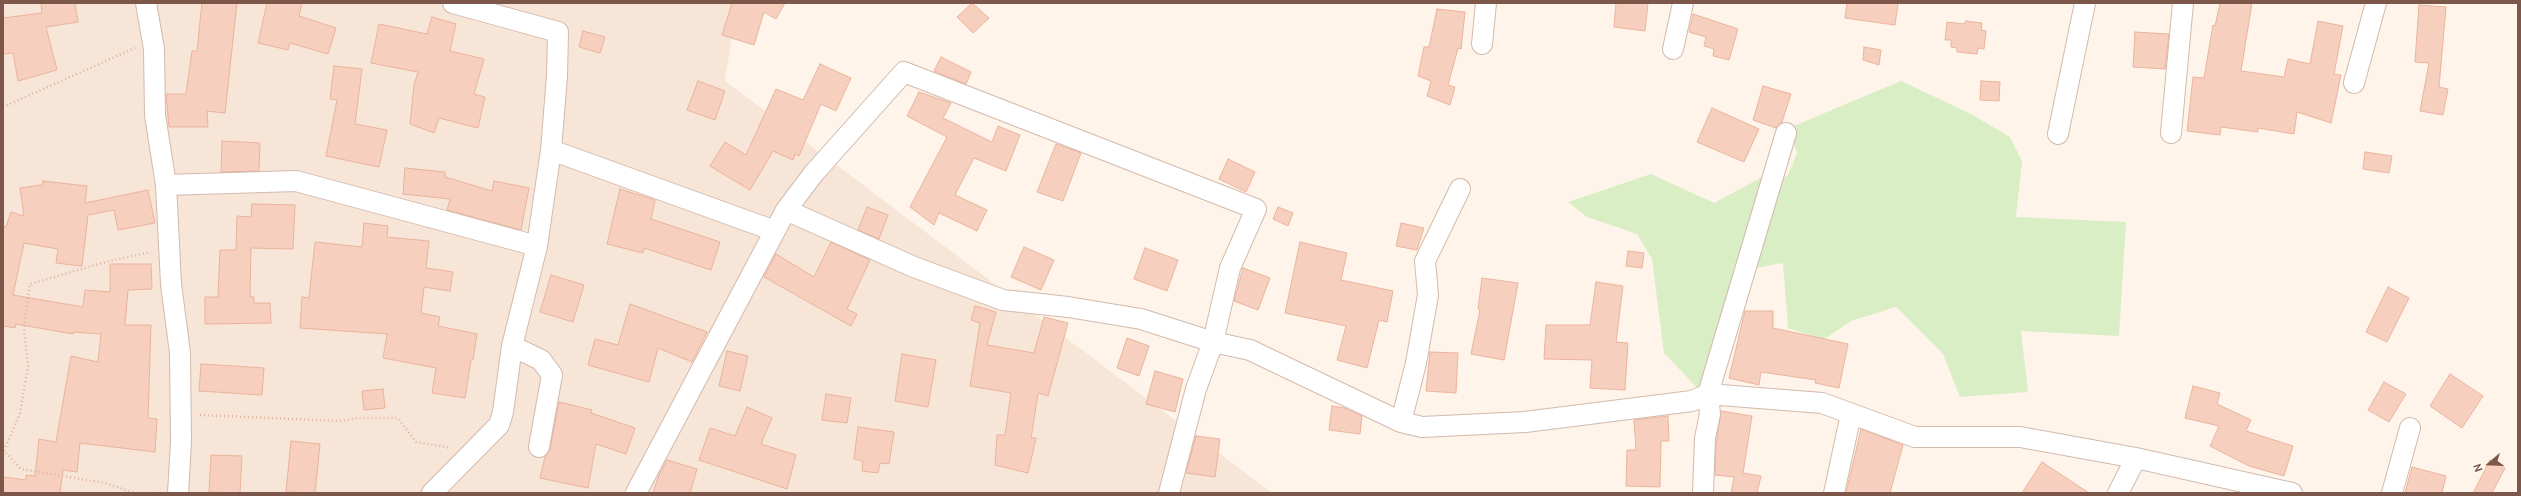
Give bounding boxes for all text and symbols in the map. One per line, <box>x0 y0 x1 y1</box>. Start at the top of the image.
north arrow <box>2469 444 2509 484</box>
text: N <box>2470 462 2486 474</box>

